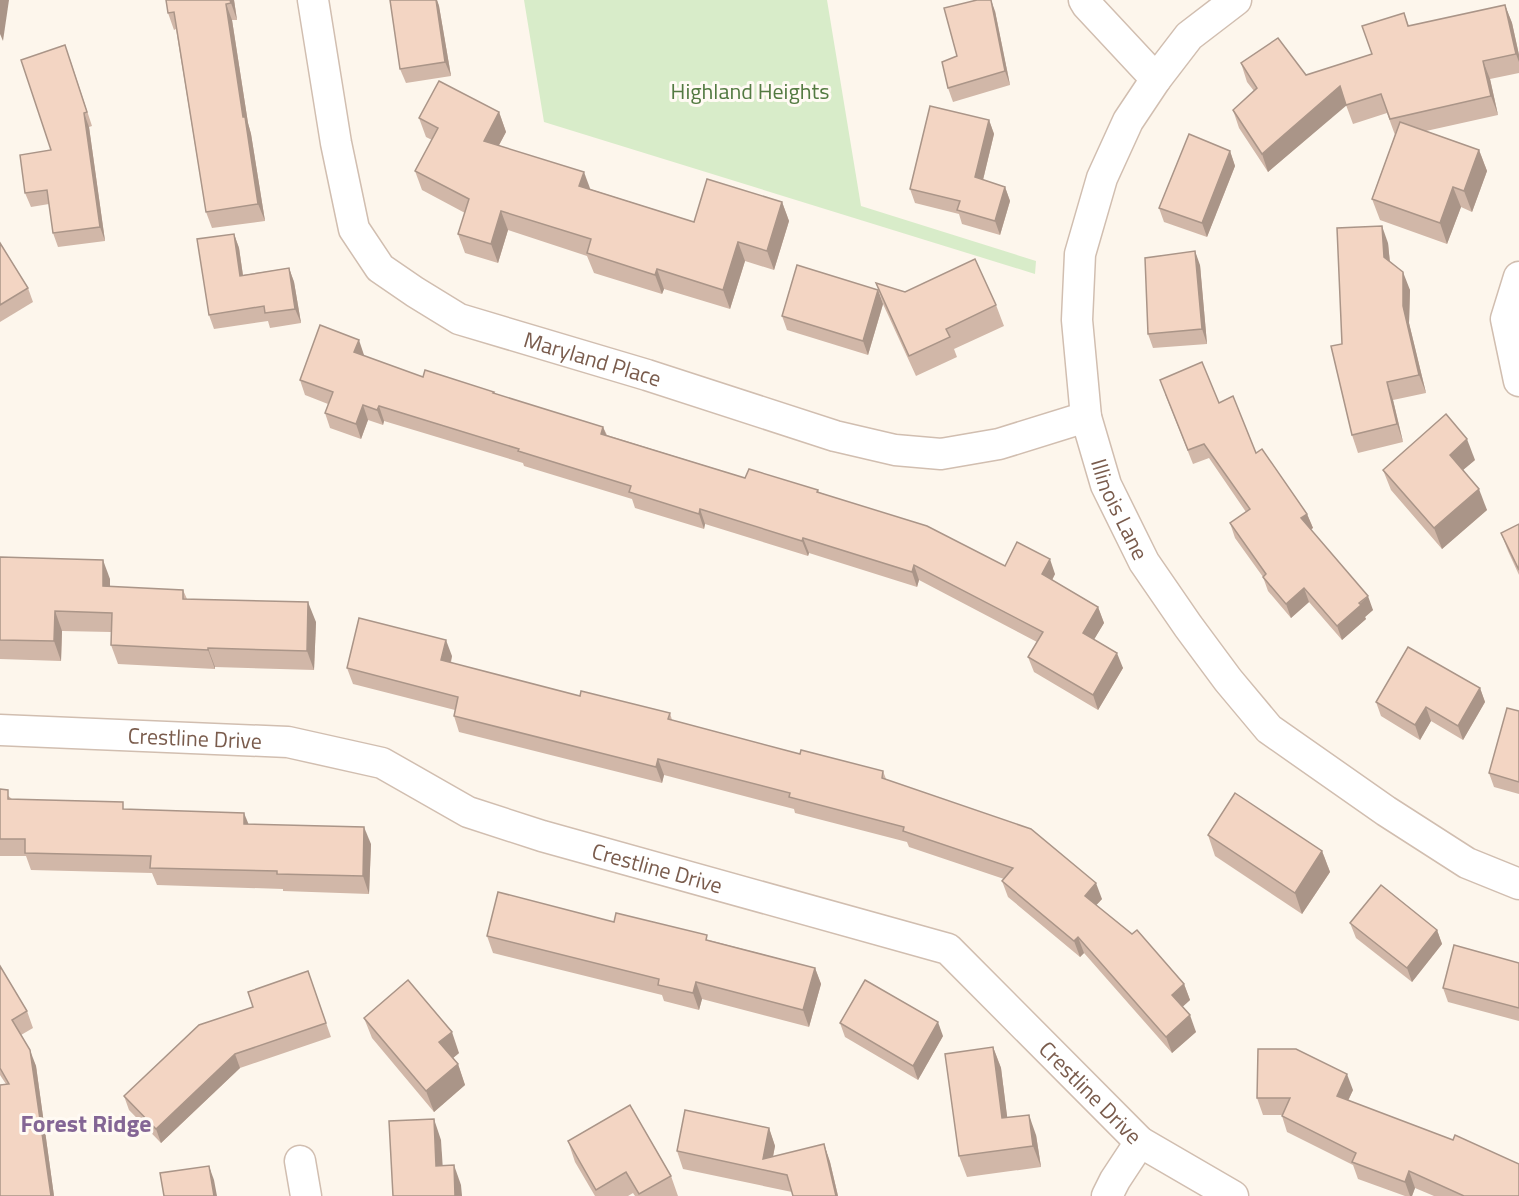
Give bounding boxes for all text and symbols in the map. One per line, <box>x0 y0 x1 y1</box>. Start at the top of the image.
park label: Highland Heights <box>671 74 829 108</box>
street label: Maryland Place <box>520 322 666 396</box>
street label: Illinois Lane <box>1082 455 1157 566</box>
street label: Crestline Drive <box>127 718 263 758</box>
street label: Crestline Drive <box>588 834 727 902</box>
street label: Crestline Drive <box>1031 1033 1150 1152</box>
district label: Forest Ridge <box>21 1105 151 1141</box>

